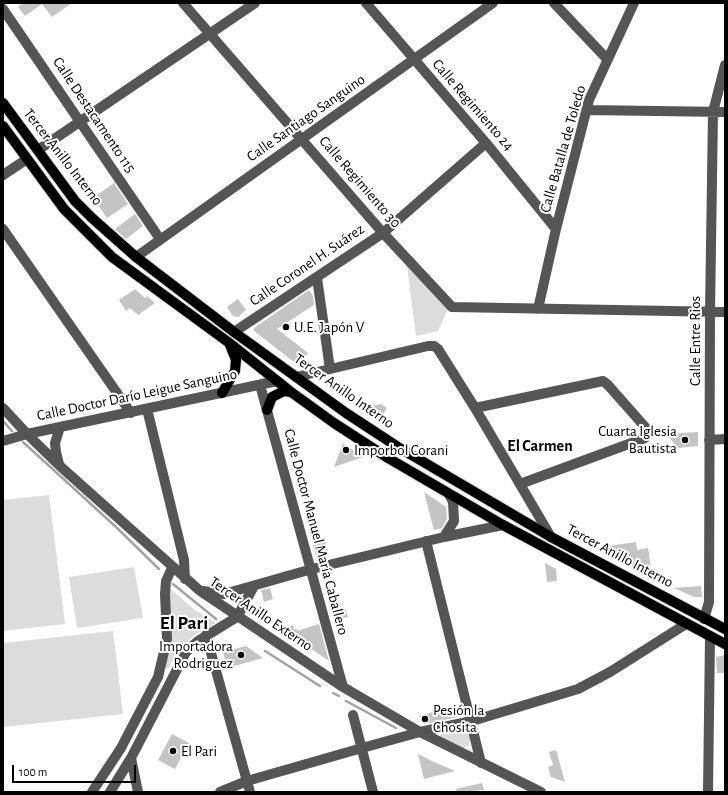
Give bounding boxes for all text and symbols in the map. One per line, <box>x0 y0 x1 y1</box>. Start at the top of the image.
street label: Calle Destacamento 115 <box>49 54 139 176</box>
street label: Calle Regimiento 24 <box>428 55 518 155</box>
street label: Calle Santiago Sanguino <box>243 70 369 166</box>
street label: Calle Batalla de Toledo <box>536 83 590 215</box>
street label: Tercer Anillo Interno <box>19 105 107 209</box>
street label: Calle Regimiento 30 <box>315 132 405 232</box>
street label: Calle Coronel H. Suárez <box>246 220 368 310</box>
street label: Calle Entre Rios <box>686 296 704 386</box>
place label: U.E. Japón V <box>294 318 364 336</box>
marker: U.E. Japón V <box>281 322 291 332</box>
street label: Tercer Anillo Interno <box>290 350 398 432</box>
street label: Calle Doctor Darío Leigue Sanguino <box>35 365 239 425</box>
place label: Cuarta Iglesia Bautista <box>598 422 677 457</box>
street label: Calle Doctor Manuel María Caballero <box>280 427 352 637</box>
marker: Cuarta Iglesia Bautista <box>680 435 690 445</box>
district label: El Carmen <box>507 436 573 456</box>
place label: Imporbol Corani <box>354 441 448 459</box>
marker: Imporbol Corani <box>341 445 351 455</box>
street label: Tercer Anillo Interno <box>564 520 676 592</box>
street label: Tercer Anillo Externo <box>206 573 316 655</box>
district label: El Pari <box>160 612 208 634</box>
place label: Importadora Rodriguez <box>159 637 233 672</box>
marker: Importadora Rodriguez <box>236 650 246 660</box>
place label: Pesión la Chosita <box>433 701 484 736</box>
marker: Pesión la Chosita <box>420 714 430 724</box>
place label: El Pari <box>181 742 217 760</box>
marker: El Pari <box>168 746 178 756</box>
scale bar <box>14 757 138 783</box>
text: 100 m <box>19 766 47 778</box>

